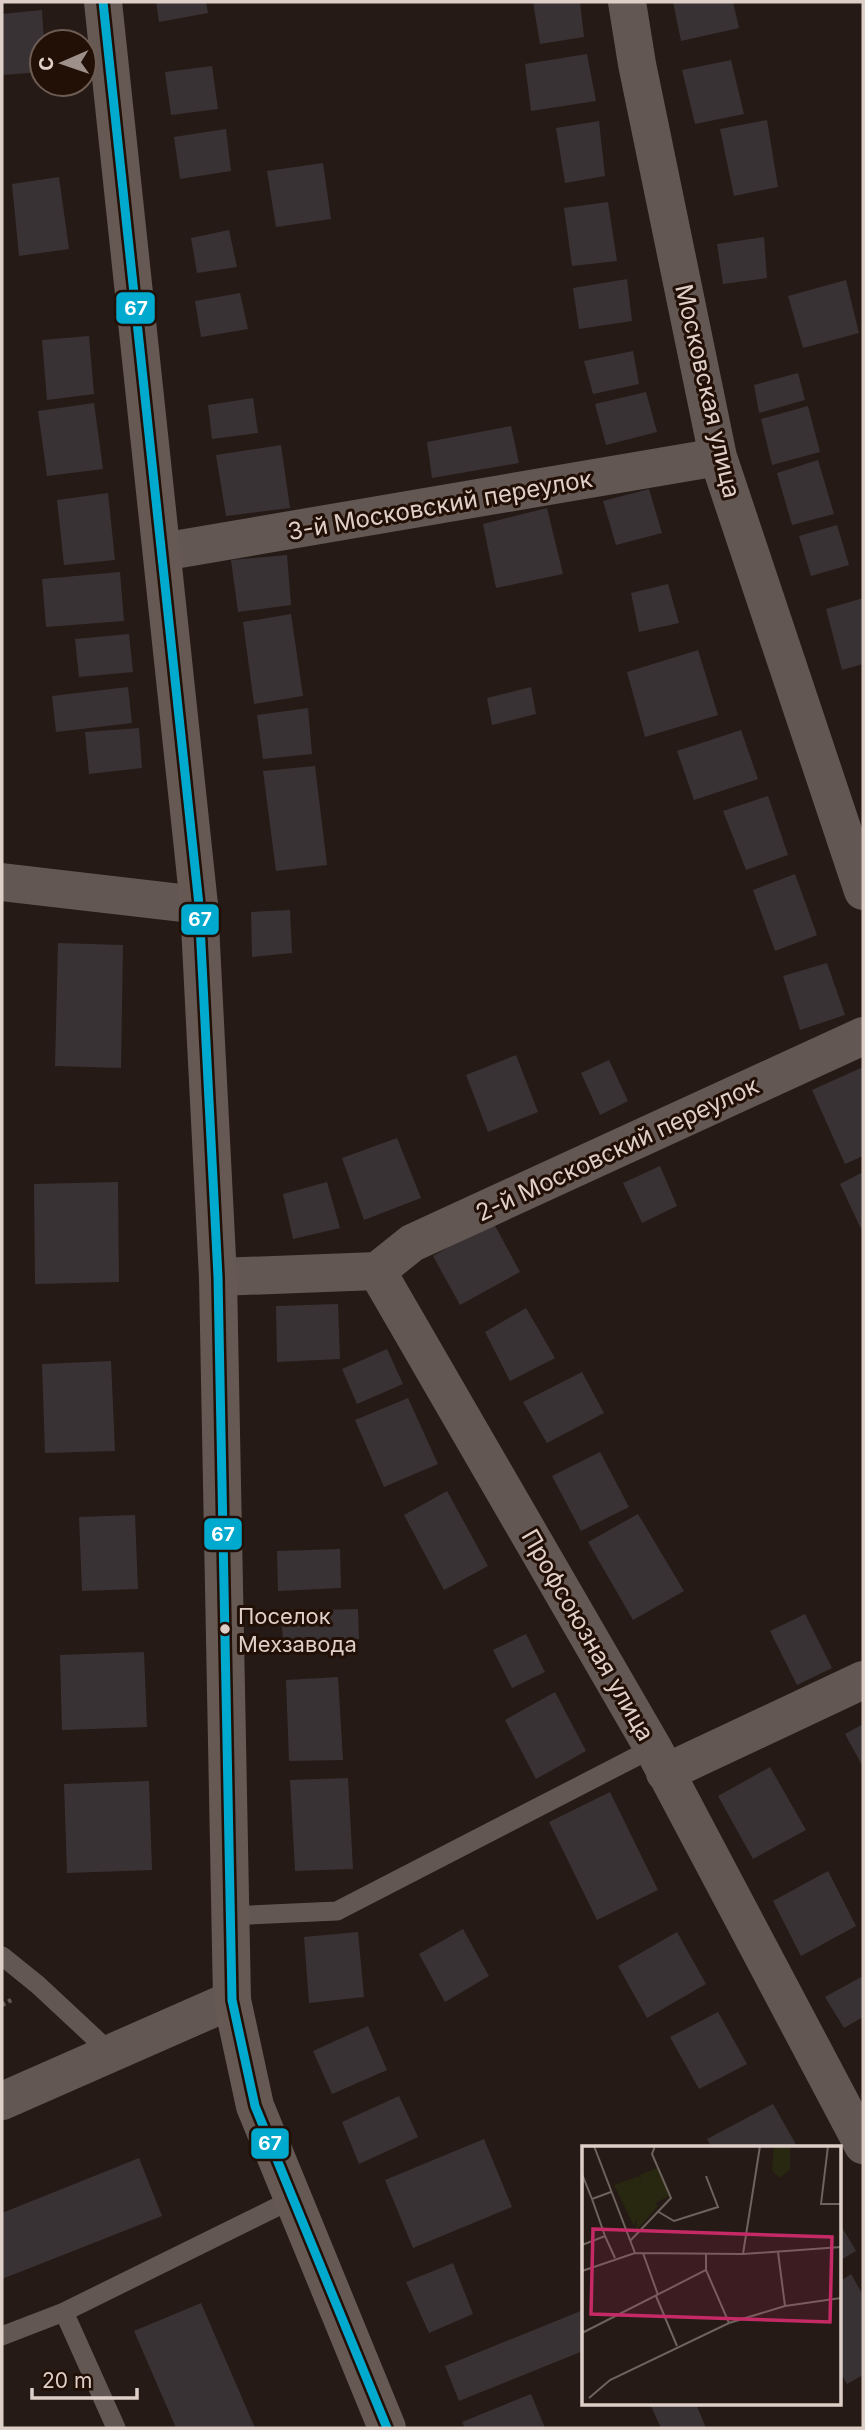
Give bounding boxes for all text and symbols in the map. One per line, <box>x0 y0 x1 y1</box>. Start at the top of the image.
north arrow <box>28 28 98 98</box>
text: С <box>35 56 58 71</box>
street label: Московская улица <box>669 281 747 501</box>
line badge: 67 <box>115 291 156 325</box>
text: 67 <box>124 297 148 320</box>
street label: 3-й Московский переулок <box>285 464 595 546</box>
line badge: 67 <box>180 903 220 936</box>
text: 67 <box>188 908 212 931</box>
street label: 2-й Московский переулок <box>471 1071 763 1227</box>
line badge: 67 <box>203 1517 243 1551</box>
text: 67 <box>211 1523 235 1546</box>
street label: Профсоюзная улица <box>516 1524 660 1746</box>
place label: Поселок Мехзавода <box>238 1603 357 1657</box>
marker: Поселок Мехзавода <box>218 1622 232 1636</box>
line badge: 67 <box>250 2127 290 2160</box>
text: 67 <box>258 2132 282 2155</box>
inset map <box>582 2146 840 2406</box>
scale bar <box>32 2356 136 2400</box>
text: 20 m <box>42 2368 92 2393</box>

